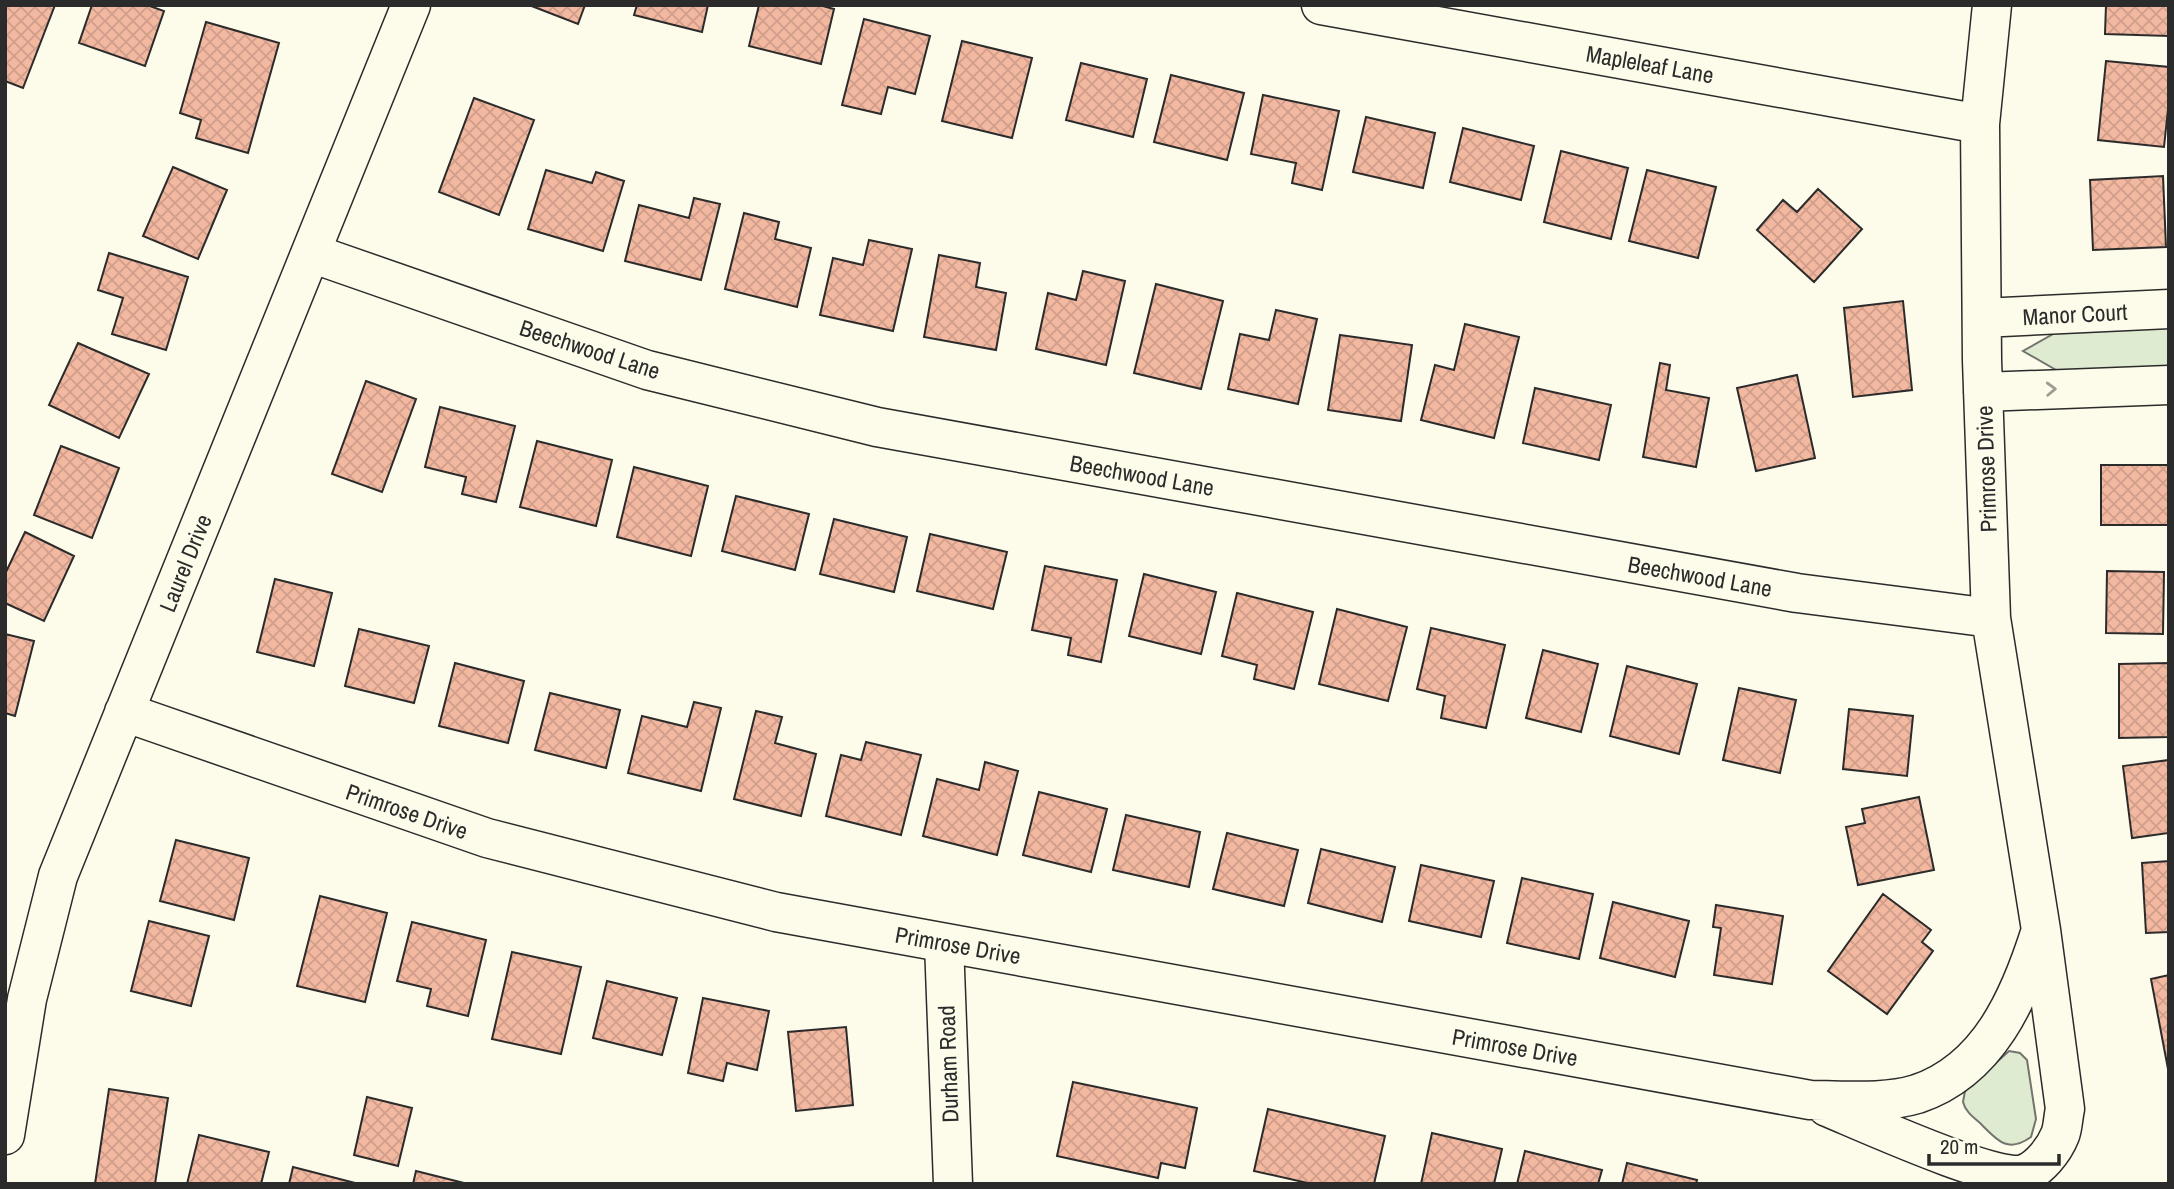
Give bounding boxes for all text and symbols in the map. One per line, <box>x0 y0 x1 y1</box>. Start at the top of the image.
street label: Mapleleaf Lane <box>1584 38 1716 90</box>
street label: Manor Court <box>2022 296 2128 332</box>
street label: Beechwood Lane <box>516 312 664 386</box>
one-way arrow <box>2047 381 2057 397</box>
street label: Primrose Drive <box>1968 405 2004 533</box>
street label: Beechwood Lane <box>1068 447 1216 503</box>
street label: Laurel Drive <box>151 510 219 616</box>
street label: Beechwood Lane <box>1626 548 1774 604</box>
street label: Primrose Drive <box>342 776 472 846</box>
street label: Primrose Drive <box>893 919 1023 971</box>
street label: Durham Road <box>930 1005 966 1123</box>
street label: Primrose Drive <box>1450 1021 1580 1073</box>
scale bar <box>1929 1122 2058 1166</box>
text: 20 m <box>1940 1132 1978 1161</box>

